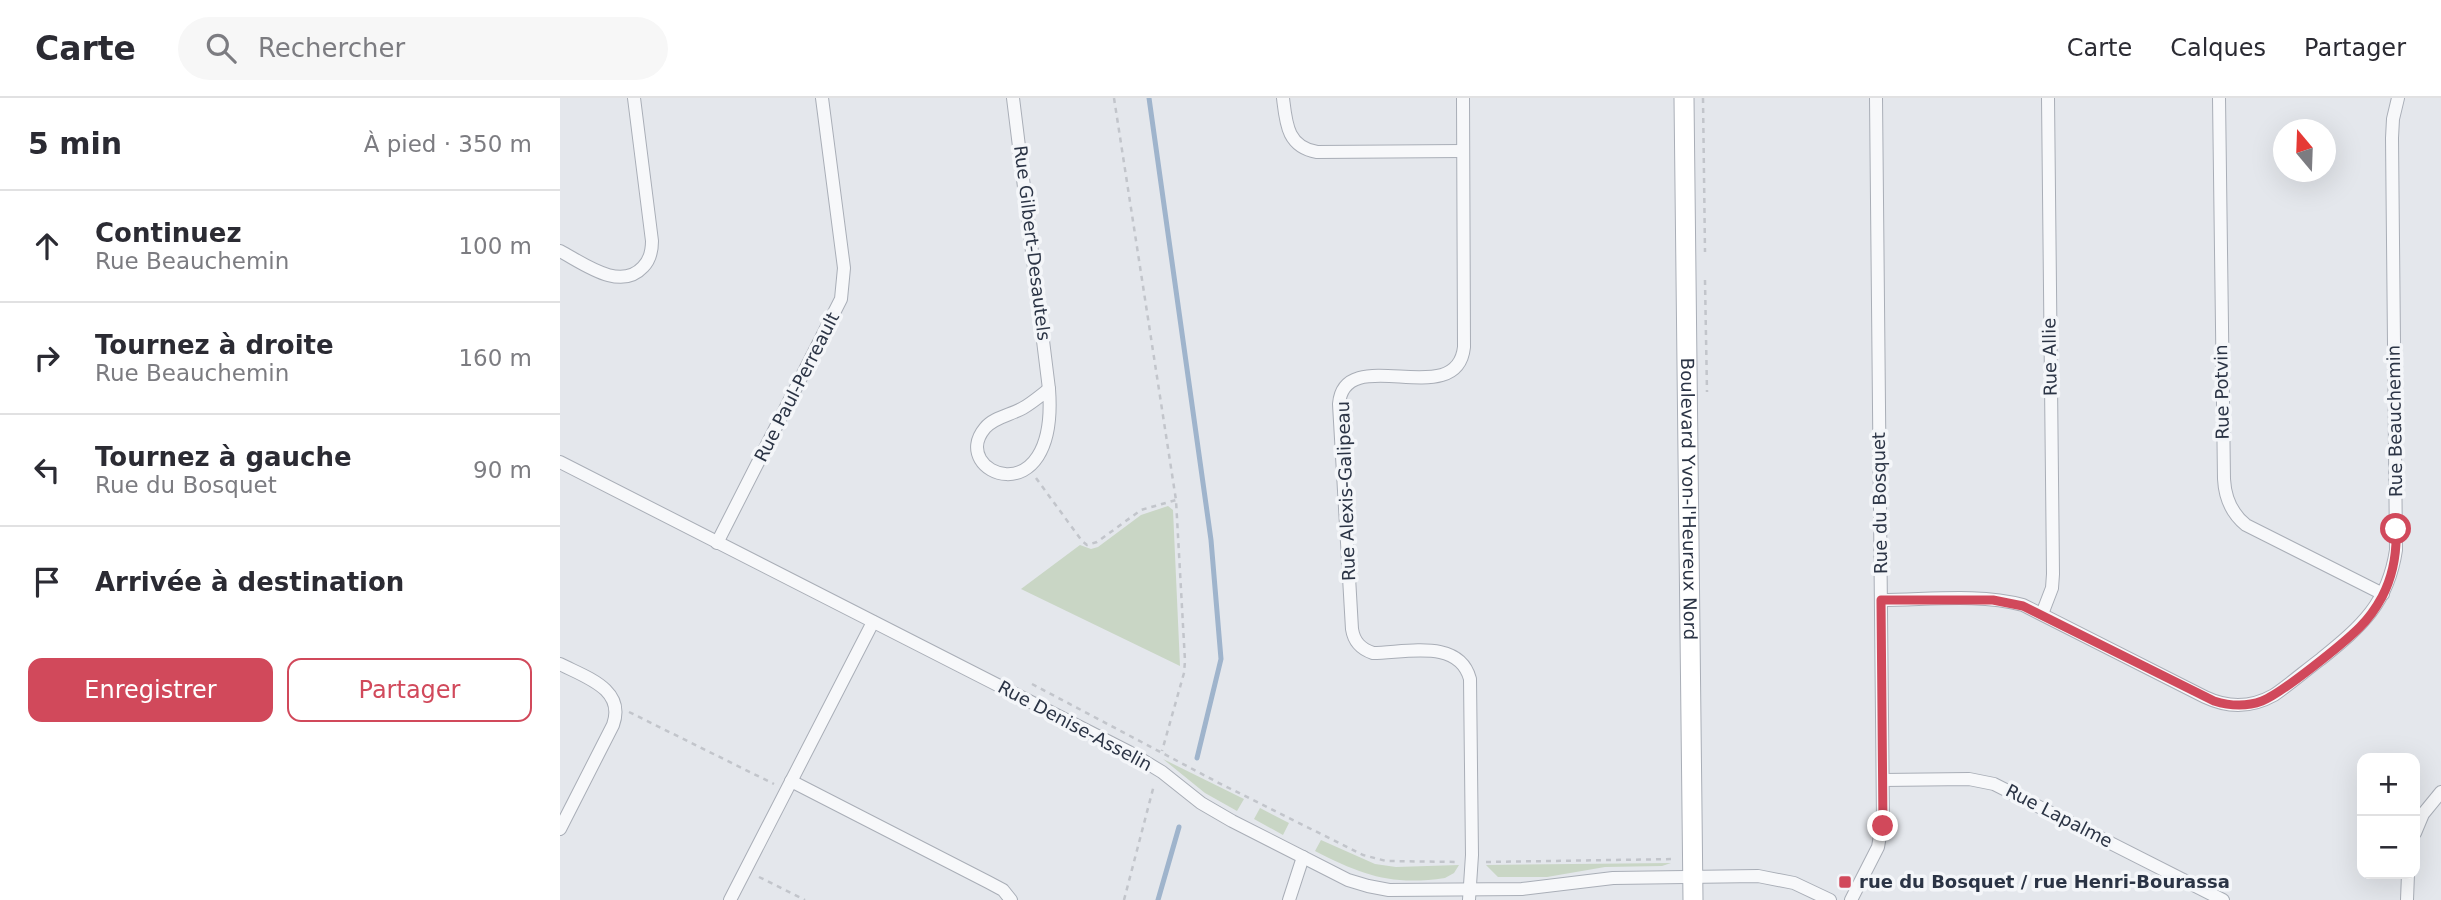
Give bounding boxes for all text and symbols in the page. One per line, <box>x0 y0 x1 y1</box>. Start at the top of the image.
search box <box>178 17 668 80</box>
text: Carte <box>35 29 136 68</box>
icon: search <box>202 29 240 67</box>
text: Rechercher <box>258 33 405 63</box>
text: Carte <box>2067 34 2132 62</box>
text: Calques <box>2170 34 2266 62</box>
text: Partager <box>2304 34 2406 62</box>
north arrow <box>2273 119 2336 182</box>
text: 5 min <box>28 126 122 161</box>
text: À pied · 350 m <box>364 131 532 157</box>
street label: Rue Gilbert-Desautels <box>1010 144 1055 342</box>
text: Continuez <box>95 218 242 248</box>
icon: ahead <box>28 227 66 265</box>
text: 100 m <box>458 233 532 259</box>
text: Rue Beauchemin <box>95 248 289 274</box>
street label: Rue Paul-Perreault <box>750 309 843 465</box>
street label: Rue Allie <box>2038 318 2061 396</box>
text: Tournez à droite <box>95 330 334 360</box>
icon: right <box>28 339 66 377</box>
street label: Rue Potvin <box>2210 344 2233 440</box>
text: 160 m <box>458 345 532 371</box>
street label: Rue Beauchemin <box>2383 345 2406 497</box>
street label: Boulevard Yvon-l'Heureux Nord <box>1677 358 1701 640</box>
text: Rue Beauchemin <box>95 360 289 386</box>
street label: Rue Alexis-Galipeau <box>1332 401 1359 581</box>
street label: Rue du Bosquet <box>1868 432 1891 574</box>
text: Tournez à gauche <box>95 442 352 472</box>
icon: left <box>28 451 66 489</box>
text: 90 m <box>473 457 532 483</box>
text: Rue du Bosquet <box>95 472 277 498</box>
route start <box>2380 513 2411 544</box>
icon: arrive <box>28 563 66 601</box>
text: Arrivée à destination <box>95 567 404 597</box>
button: Enregistrer <box>28 658 273 722</box>
button: Partager <box>287 658 532 722</box>
street label: Rue Denise-Asselin <box>995 676 1156 775</box>
map controls <box>2357 753 2420 879</box>
button: + <box>2357 753 2420 816</box>
street label: Rue Lapalme <box>2002 780 2116 851</box>
route end <box>1867 810 1898 841</box>
button: − <box>2357 816 2420 879</box>
place label: rue du Bosquet / rue Henri-Bourassa <box>1859 871 2230 892</box>
marker: rue du Bosquet / rue Henri-Bourassa <box>1837 874 1853 890</box>

